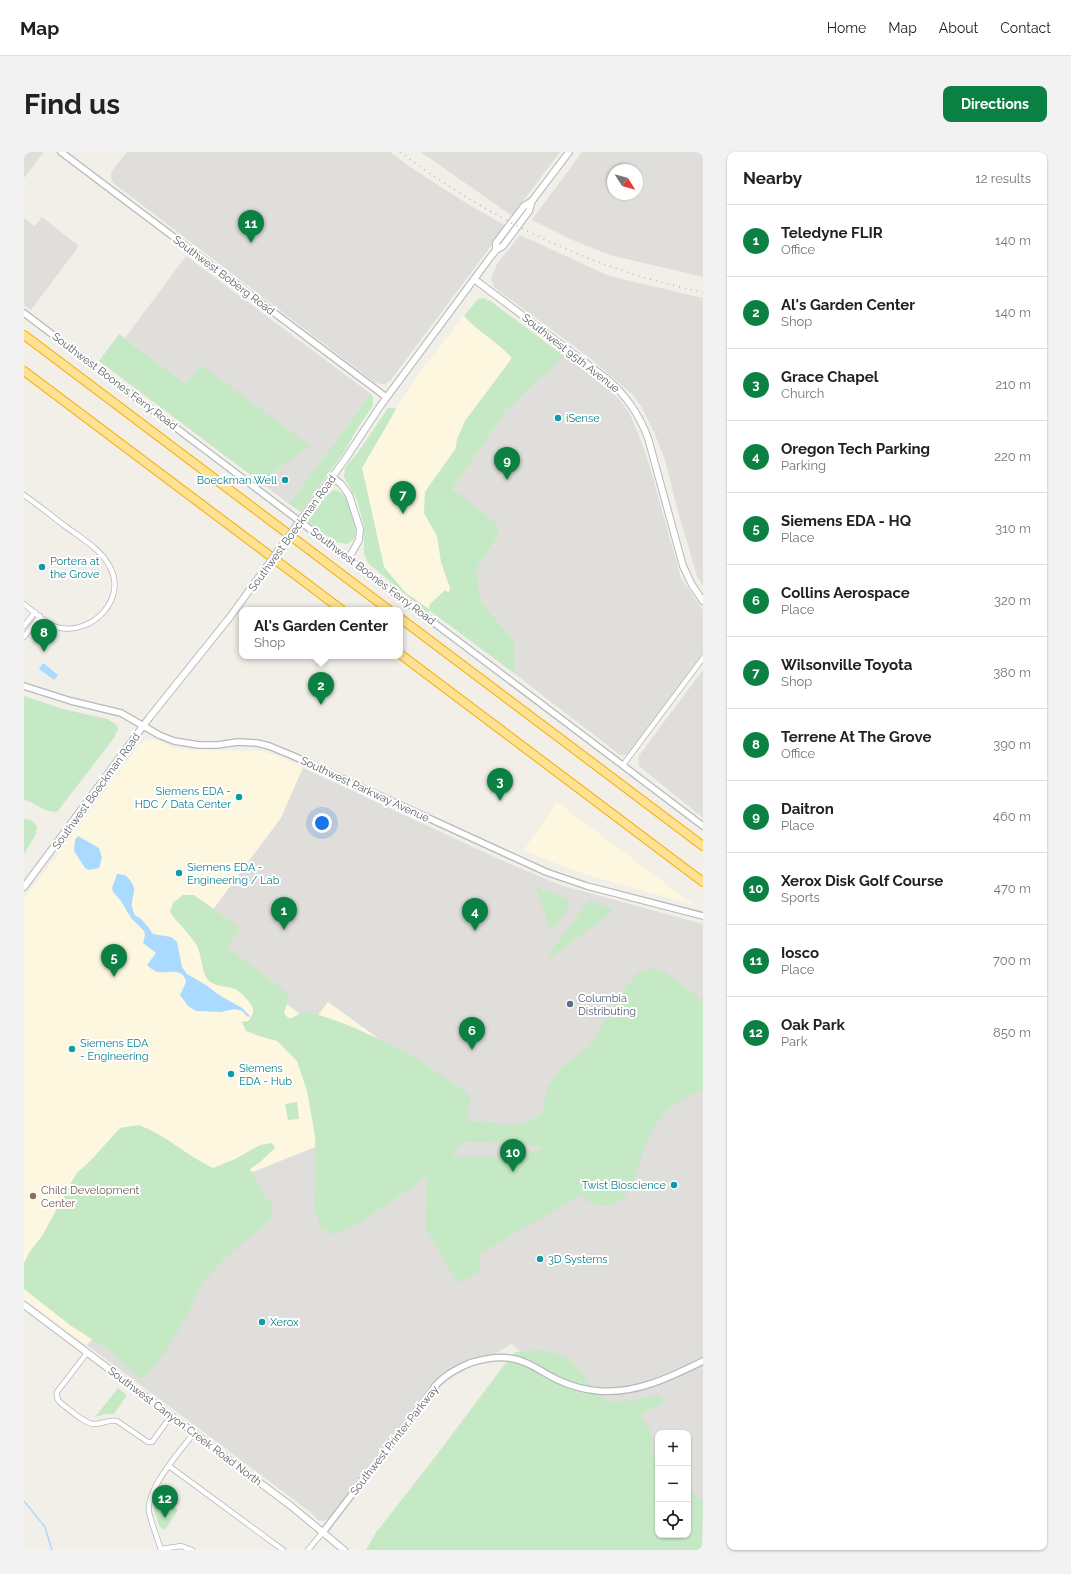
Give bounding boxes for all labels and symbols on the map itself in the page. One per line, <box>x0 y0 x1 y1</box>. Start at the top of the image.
north arrow <box>607 164 643 200</box>
pin: 11 <box>238 210 264 243</box>
street label: Southwest Boberg Road <box>170 233 277 318</box>
street label: Southwest 95th Avenue <box>519 311 623 396</box>
street label: Southwest Boones Ferry Road <box>50 330 180 433</box>
place label: iSense <box>566 412 600 425</box>
marker: iSense <box>553 413 563 423</box>
pin: 9 <box>494 447 520 480</box>
street label: Southwest Boeckman Road <box>246 472 339 594</box>
place label: Boeckman Well <box>197 474 277 487</box>
marker: Boeckman Well <box>280 475 290 485</box>
pin: 7 <box>390 481 416 514</box>
street label: Southwest Boones Ferry Road <box>308 525 438 628</box>
place label: Portera at the Grove <box>50 555 100 581</box>
marker: Portera at the Grove <box>37 562 47 572</box>
pin: 8 <box>31 619 57 652</box>
pin: 2 <box>308 672 334 705</box>
street label: Southwest Boeckman Road <box>50 730 143 852</box>
street label: Southwest Parkway Avenue <box>298 754 432 825</box>
pin: 3 <box>487 768 513 801</box>
place label: Siemens EDA - HDC / Data Center <box>135 785 231 811</box>
marker: Siemens EDA - HDC / Data Center <box>234 792 244 802</box>
your location <box>312 813 332 833</box>
place label: Siemens EDA - Engineering / Lab <box>187 861 280 887</box>
marker: Siemens EDA - Engineering / Lab <box>174 868 184 878</box>
pin: 1 <box>271 897 297 930</box>
pin: 4 <box>462 898 488 931</box>
pin: 5 <box>101 944 127 977</box>
place label: Columbia Distributing <box>578 992 636 1018</box>
marker: Columbia Distributing <box>565 999 575 1009</box>
pin: 6 <box>459 1017 485 1050</box>
place label: Siemens EDA - Engineering <box>80 1037 149 1063</box>
marker: Siemens EDA - Engineering <box>67 1044 77 1054</box>
place label: Siemens EDA - Hub <box>239 1062 292 1088</box>
marker: Siemens EDA - Hub <box>226 1069 236 1079</box>
pin: 10 <box>500 1139 526 1172</box>
place label: Twist Bioscience <box>582 1179 667 1192</box>
marker: Twist Bioscience <box>669 1180 679 1190</box>
place label: Child Development Center <box>41 1184 140 1210</box>
marker: Child Development Center <box>28 1191 38 1201</box>
place label: 3D Systems <box>548 1253 608 1266</box>
marker: 3D Systems <box>535 1254 545 1264</box>
place label: Xerox <box>270 1316 299 1329</box>
marker: Xerox <box>257 1317 267 1327</box>
street label: Southwest Canyon Creek Road North <box>105 1364 264 1488</box>
street label: Southwest Printer Parkway <box>348 1383 441 1498</box>
pin: 12 <box>152 1485 178 1518</box>

